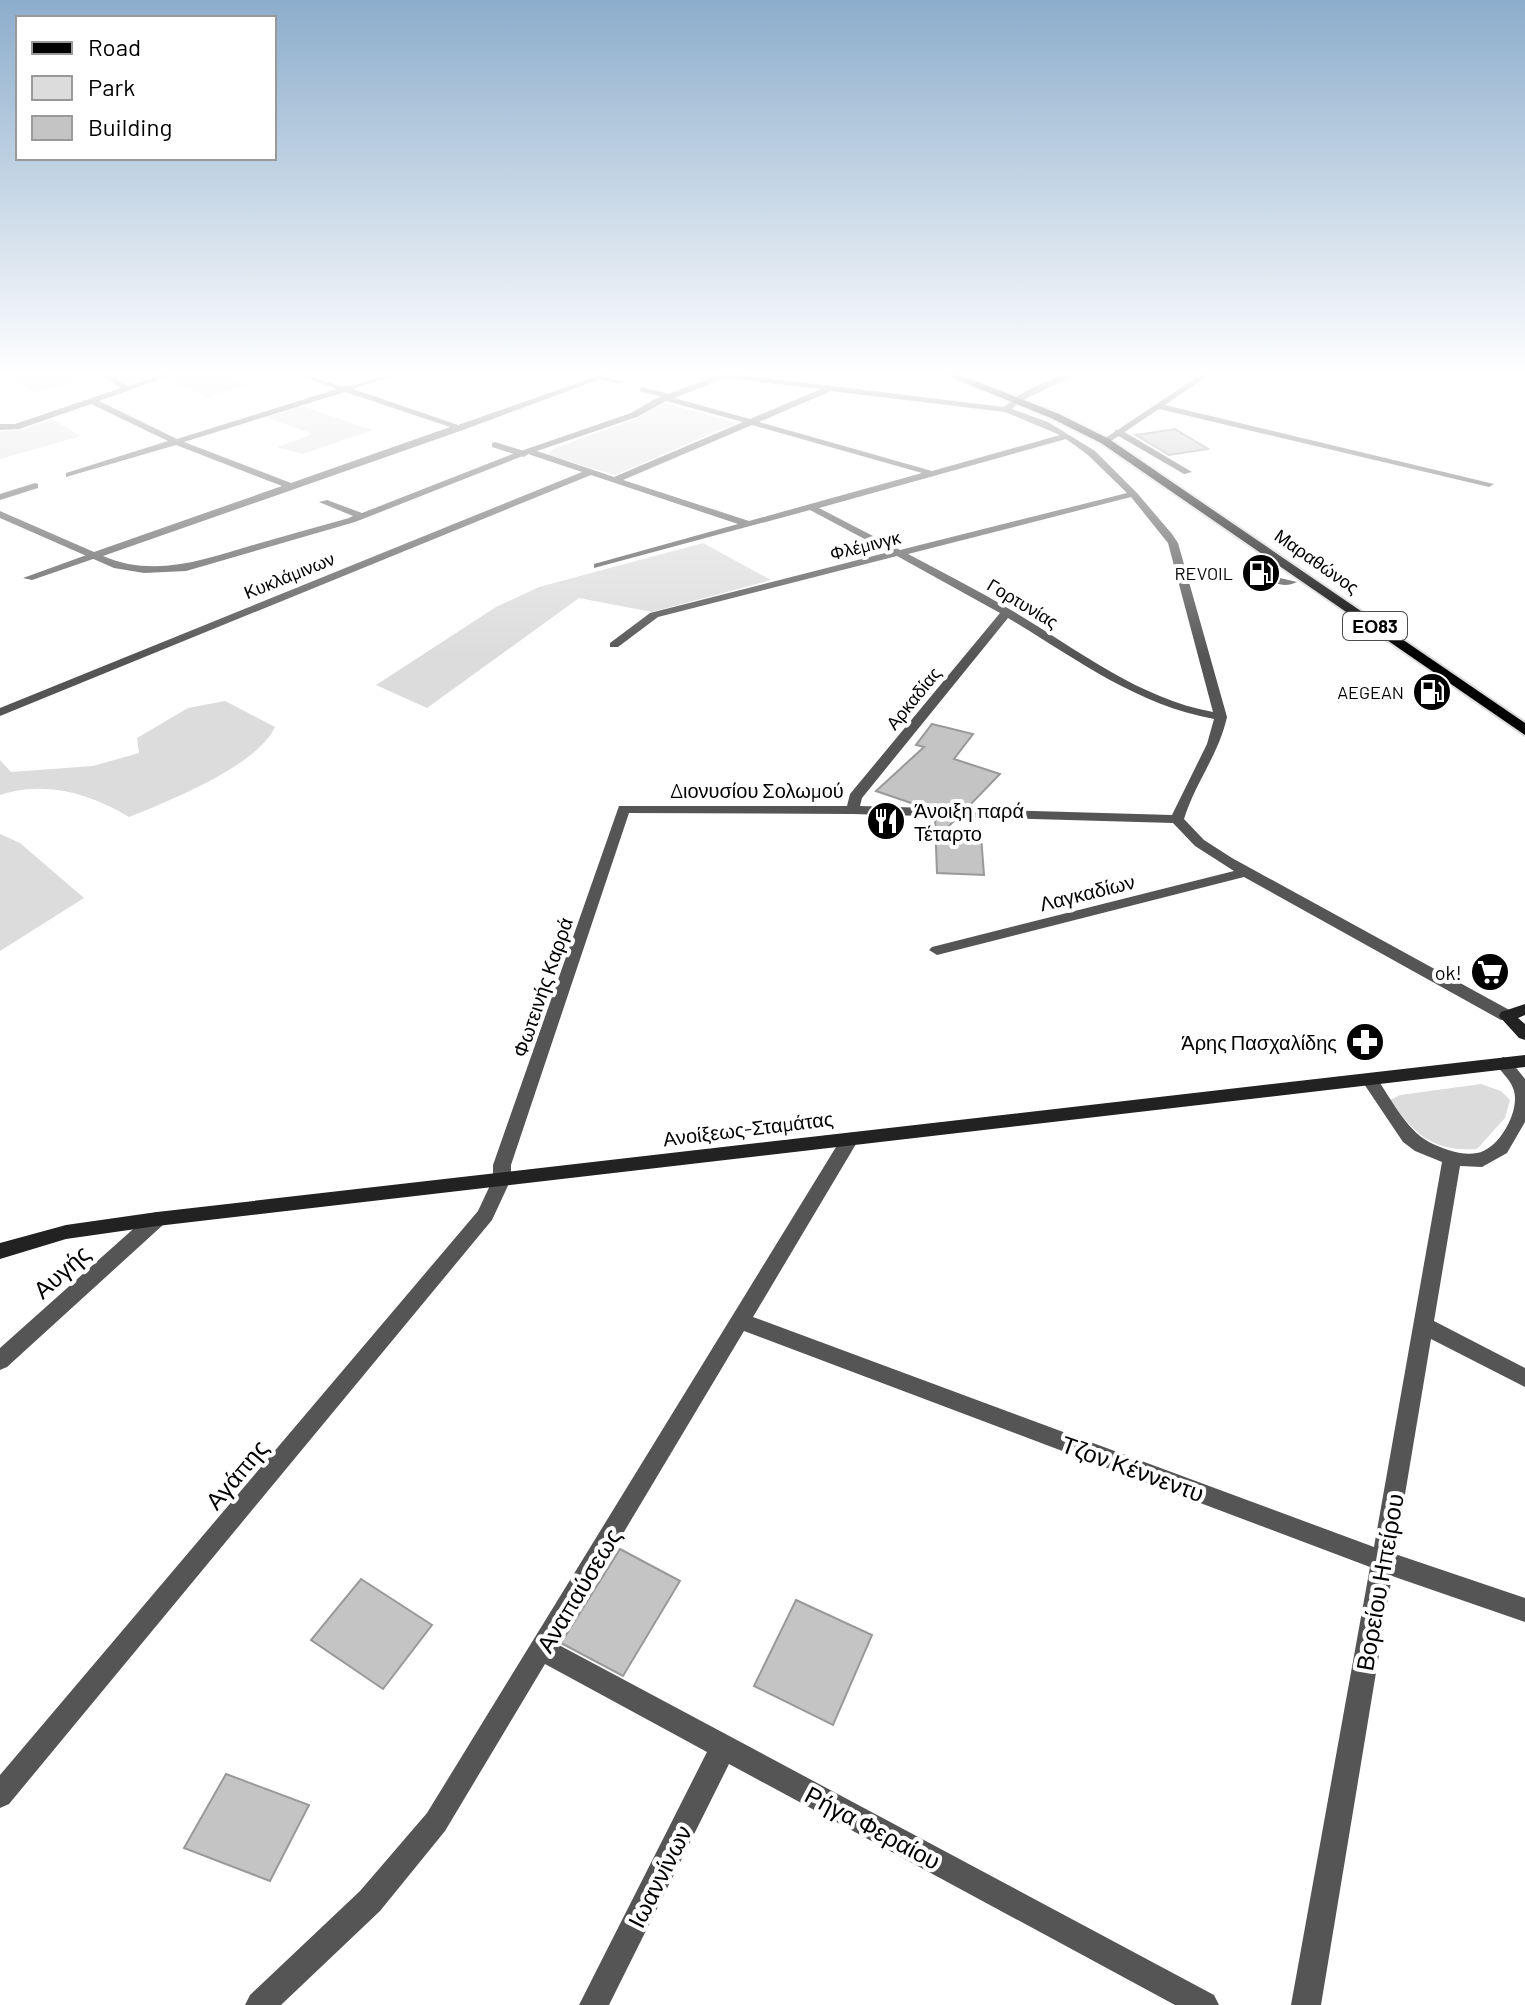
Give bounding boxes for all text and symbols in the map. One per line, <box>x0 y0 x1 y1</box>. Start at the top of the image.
legend <box>16 16 276 160</box>
text: Road <box>88 32 141 61</box>
text: Park <box>88 72 135 101</box>
text: Building <box>88 112 172 141</box>
street label: Μαραθώνος <box>1271 524 1364 598</box>
street label: Φλέμινγκ <box>827 525 904 564</box>
street label: Κυκλάμινων <box>240 547 338 603</box>
fuel station icon: REVOIL <box>1240 552 1282 594</box>
place label: REVOIL <box>1175 562 1233 584</box>
street label: Γορτυνίας <box>983 573 1063 633</box>
road number: ΕΟ83 <box>1343 612 1407 640</box>
street label: Αρκαδίας <box>881 662 945 734</box>
fuel station icon: AEGEAN <box>1411 671 1453 713</box>
place label: AEGEAN <box>1337 681 1404 703</box>
street label: Διονυσίου Σολωμού <box>670 778 844 802</box>
place label: Άνοιξη παρά Τέταρτο <box>914 798 1024 845</box>
restaurant icon: Άνοιξη παρά Τέταρτο <box>865 800 907 842</box>
street label: Λαγκαδίων <box>1037 869 1137 915</box>
street label: Φωτεινής Καρρά <box>507 914 577 1060</box>
supermarket icon: ok! <box>1469 951 1511 993</box>
place label: ok! <box>1435 960 1462 984</box>
pharmacy icon: Άρης Πασχαλίδης <box>1344 1021 1386 1063</box>
place label: Άρης Πασχαλίδης <box>1181 1030 1337 1054</box>
street label: Ανοίξεως-Σταμάτας <box>661 1106 835 1150</box>
street label: Αυγής <box>27 1238 95 1304</box>
street label: Τζον Κέννεντυ <box>1058 1429 1208 1507</box>
street label: Αγάπης <box>199 1433 273 1515</box>
street label: Βορείου Ηπείρου <box>1349 1491 1409 1673</box>
street label: Αναπαύσεως <box>530 1523 626 1657</box>
street label: Ρήγα Φεραίου <box>800 1779 946 1875</box>
street label: Ιωαννίνων <box>621 1820 697 1932</box>

